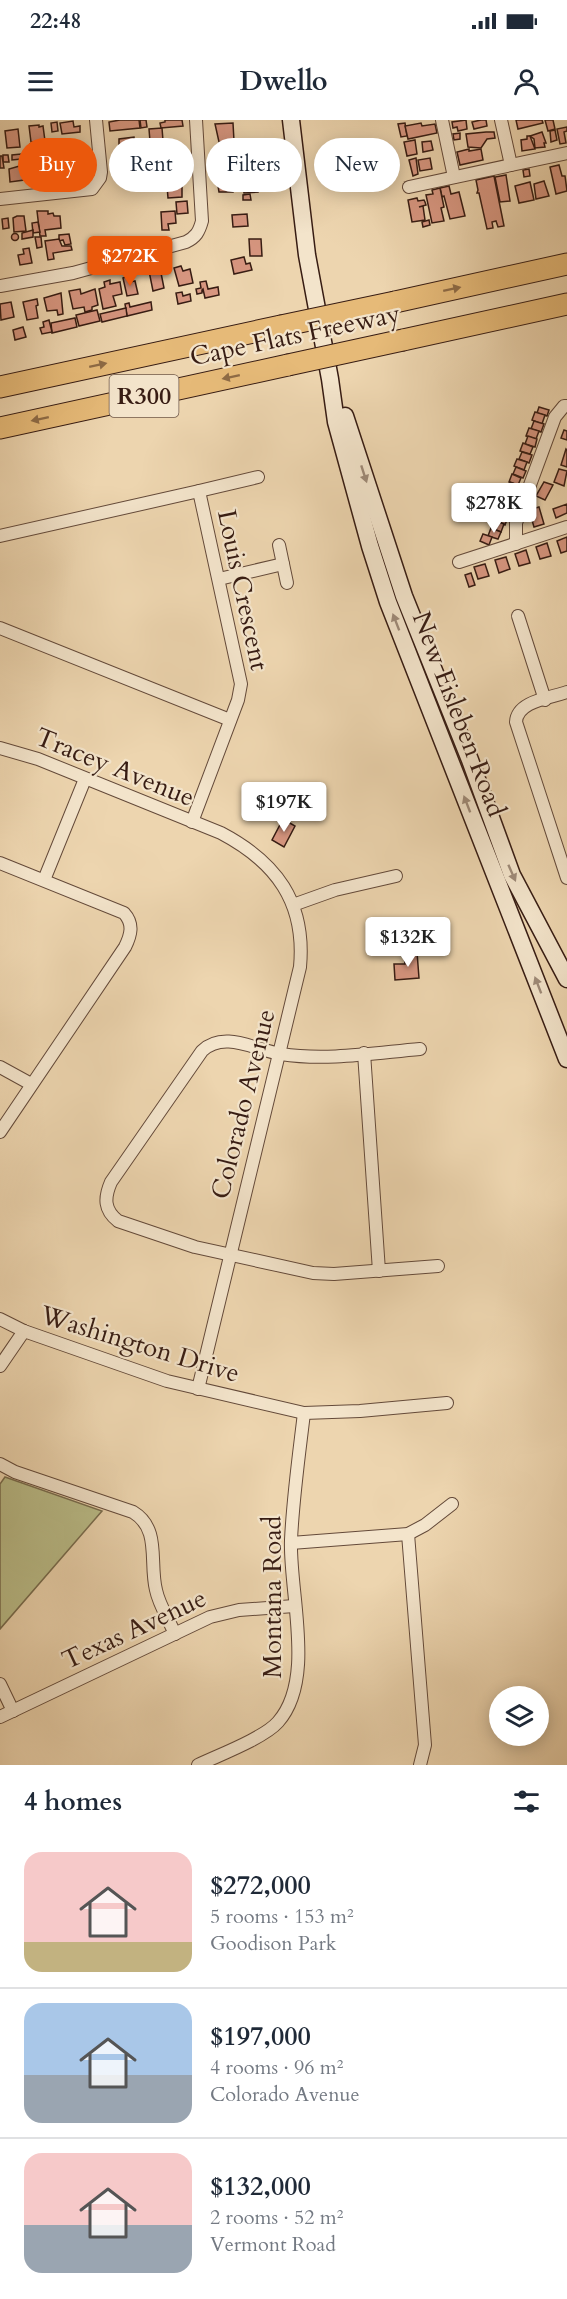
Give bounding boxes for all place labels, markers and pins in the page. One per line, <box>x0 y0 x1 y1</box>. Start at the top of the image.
pin: $272K <box>88 236 172 287</box>
pin: $278K <box>452 483 536 534</box>
pin: $197K <box>242 782 326 833</box>
pin: $132K <box>366 917 450 968</box>

